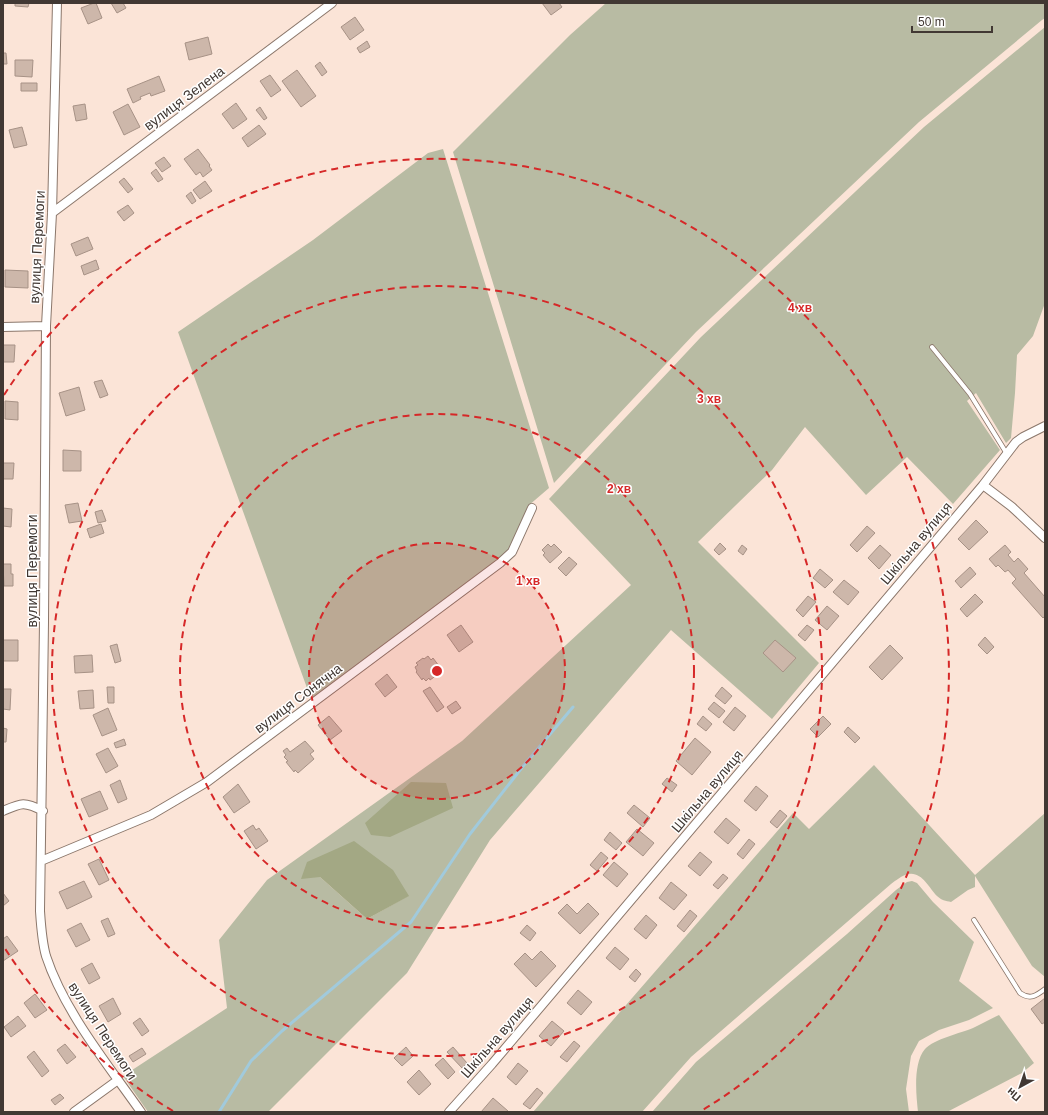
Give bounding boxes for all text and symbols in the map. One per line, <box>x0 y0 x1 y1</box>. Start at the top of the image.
scale bar <box>912 8 992 34</box>
text: 50 m <box>918 15 945 29</box>
street label: вулиця Зелена <box>141 62 228 133</box>
street label: вулиця Перемоги <box>26 190 48 304</box>
text: 4 хв <box>788 301 812 315</box>
text: 3 хв <box>697 392 721 406</box>
text: 2 хв <box>607 482 631 496</box>
street label: Шкільна вулиця <box>877 499 955 587</box>
street label: вулиця Перемоги <box>24 514 40 628</box>
text: 1 хв <box>516 574 540 588</box>
street label: вулиця Сонячна <box>251 660 345 736</box>
centre of rings <box>430 664 444 678</box>
street label: Шкільна вулиця <box>668 747 746 835</box>
street label: вулиця Перемоги <box>66 979 140 1083</box>
street label: Шкільна вулиця <box>457 993 537 1081</box>
north arrow <box>1000 1067 1040 1107</box>
text: Пн <box>1004 1085 1023 1104</box>

